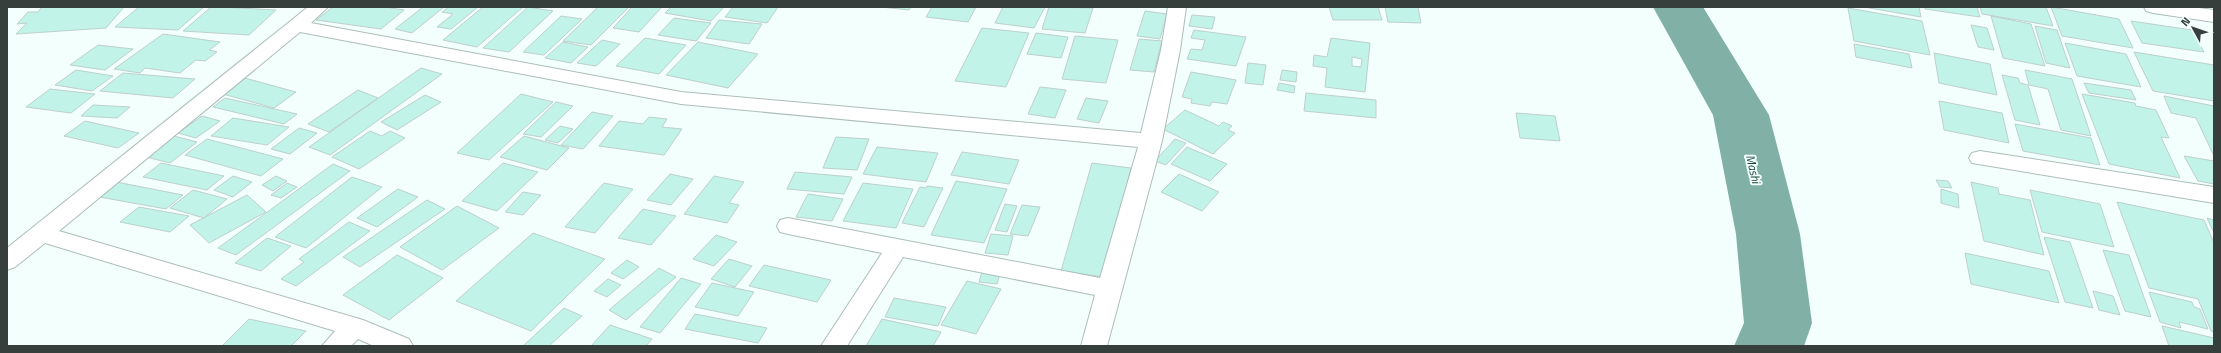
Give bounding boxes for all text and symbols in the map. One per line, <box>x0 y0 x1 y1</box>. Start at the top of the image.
north arrow <box>2173 8 2213 48</box>
text: N <box>2177 14 2194 30</box>
water label: Mashi <box>1741 153 1766 187</box>

